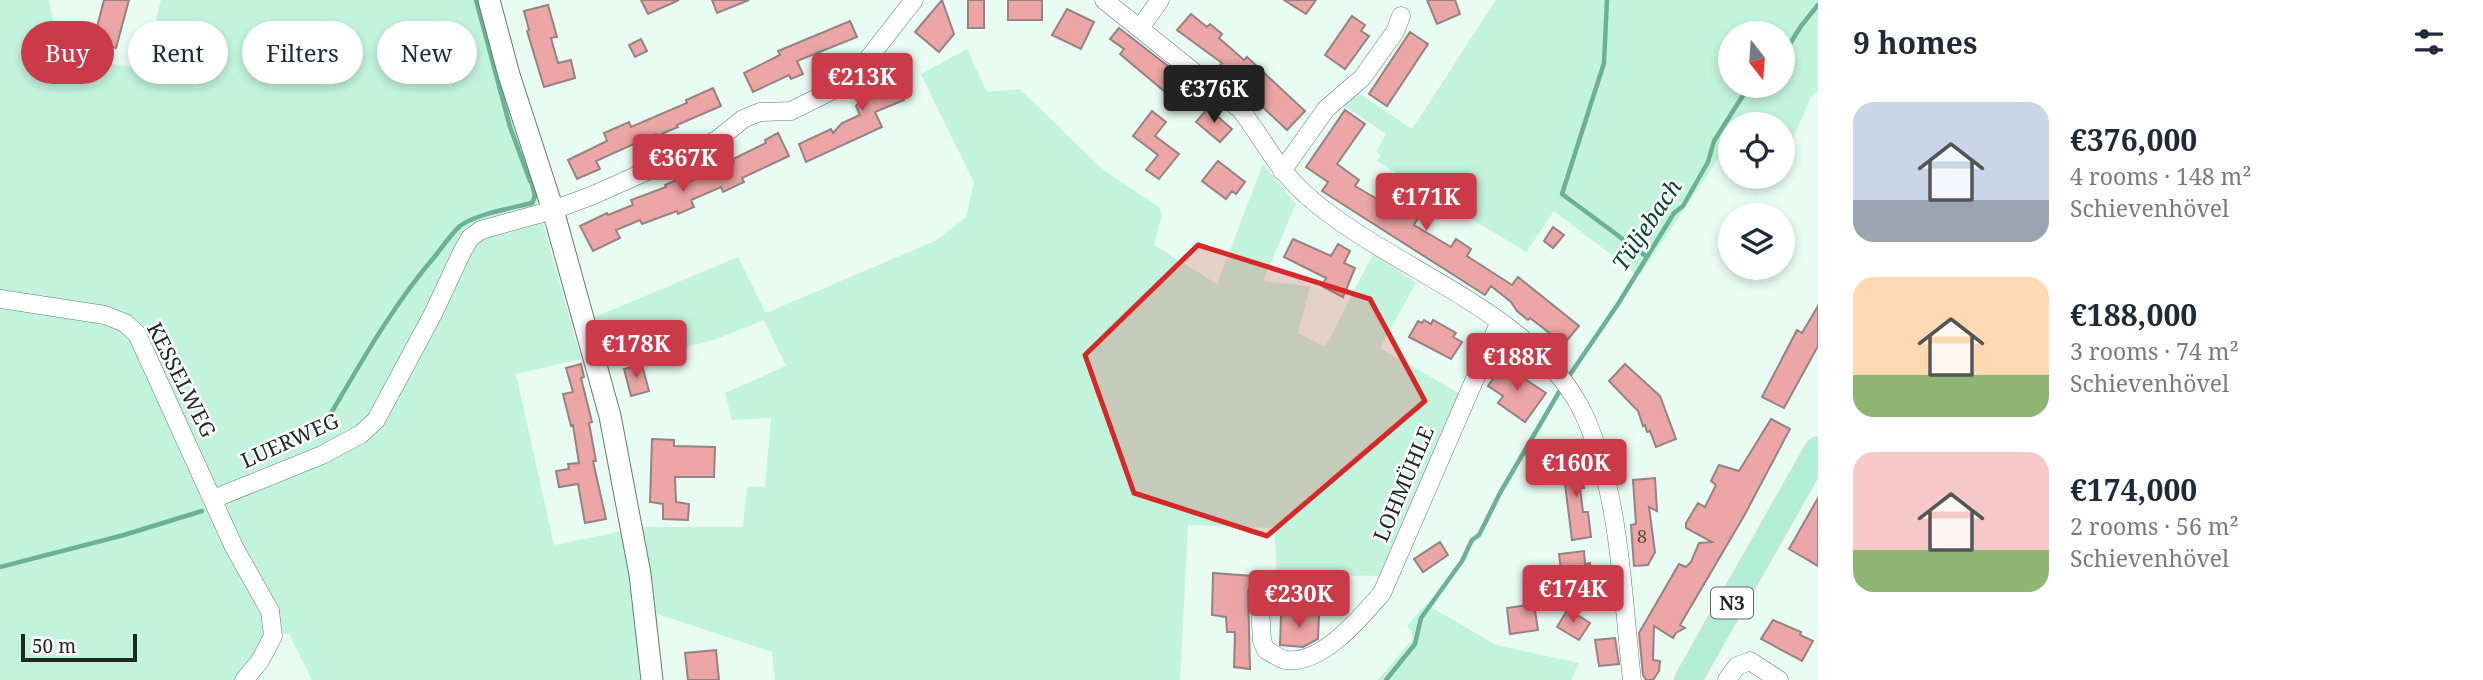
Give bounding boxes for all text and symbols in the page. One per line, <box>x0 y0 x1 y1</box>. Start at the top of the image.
chip: Buy <box>21 21 114 84</box>
chip: Rent <box>128 21 228 84</box>
chip: Filters <box>242 21 363 84</box>
chip: New <box>377 21 477 84</box>
north arrow <box>1718 21 1796 98</box>
map controls <box>1718 21 1795 280</box>
text: 9 homes <box>1853 22 1977 63</box>
icon: filters <box>2410 23 2448 61</box>
pin: €213K <box>813 54 911 113</box>
text: €213K <box>828 60 896 92</box>
pin: €376K <box>1165 66 1263 125</box>
text: €376K <box>1180 72 1248 104</box>
button: locate <box>1718 112 1795 189</box>
text: €376,000 <box>2070 119 2197 160</box>
icon: home <box>1909 130 1993 214</box>
pin: €367K <box>634 134 732 194</box>
text: €367K <box>649 141 717 173</box>
text: 4 rooms · 148 m² <box>2070 160 2252 192</box>
water label: Tüljebach <box>1604 172 1689 277</box>
pin: €171K <box>1377 174 1475 233</box>
text: €171K <box>1392 180 1460 212</box>
text: Schievenhövel <box>2070 192 2229 224</box>
button: layers <box>1718 203 1795 280</box>
text: €188,000 <box>2070 294 2197 335</box>
icon: home <box>1909 305 1993 389</box>
street label: KESSELWEG <box>141 317 223 442</box>
pin: €178K <box>587 320 685 380</box>
text: €178K <box>602 327 670 359</box>
pin: €188K <box>1468 334 1566 393</box>
text: 3 rooms · 74 m² <box>2070 335 2239 367</box>
text: €188K <box>1483 340 1551 372</box>
text: Schievenhövel <box>2070 367 2229 399</box>
street label: LUERWEG <box>236 406 343 474</box>
street label: LOHMÜHLE <box>1366 422 1440 546</box>
pin: €160K <box>1527 440 1625 499</box>
text: €160K <box>1542 446 1610 478</box>
text: €174,000 <box>2070 469 2197 510</box>
icon: home <box>1909 480 1993 564</box>
text: 2 rooms · 56 m² <box>2070 510 2239 542</box>
house number: 8 <box>1637 524 1647 548</box>
text: Schievenhövel <box>2070 542 2229 574</box>
pin: €174K <box>1524 566 1622 625</box>
pin: €230K <box>1250 570 1348 630</box>
text: €174K <box>1539 572 1607 604</box>
text: €230K <box>1265 577 1333 609</box>
road number: N3 <box>1711 588 1753 618</box>
scale bar <box>21 631 136 663</box>
text: 50 m <box>32 633 76 659</box>

